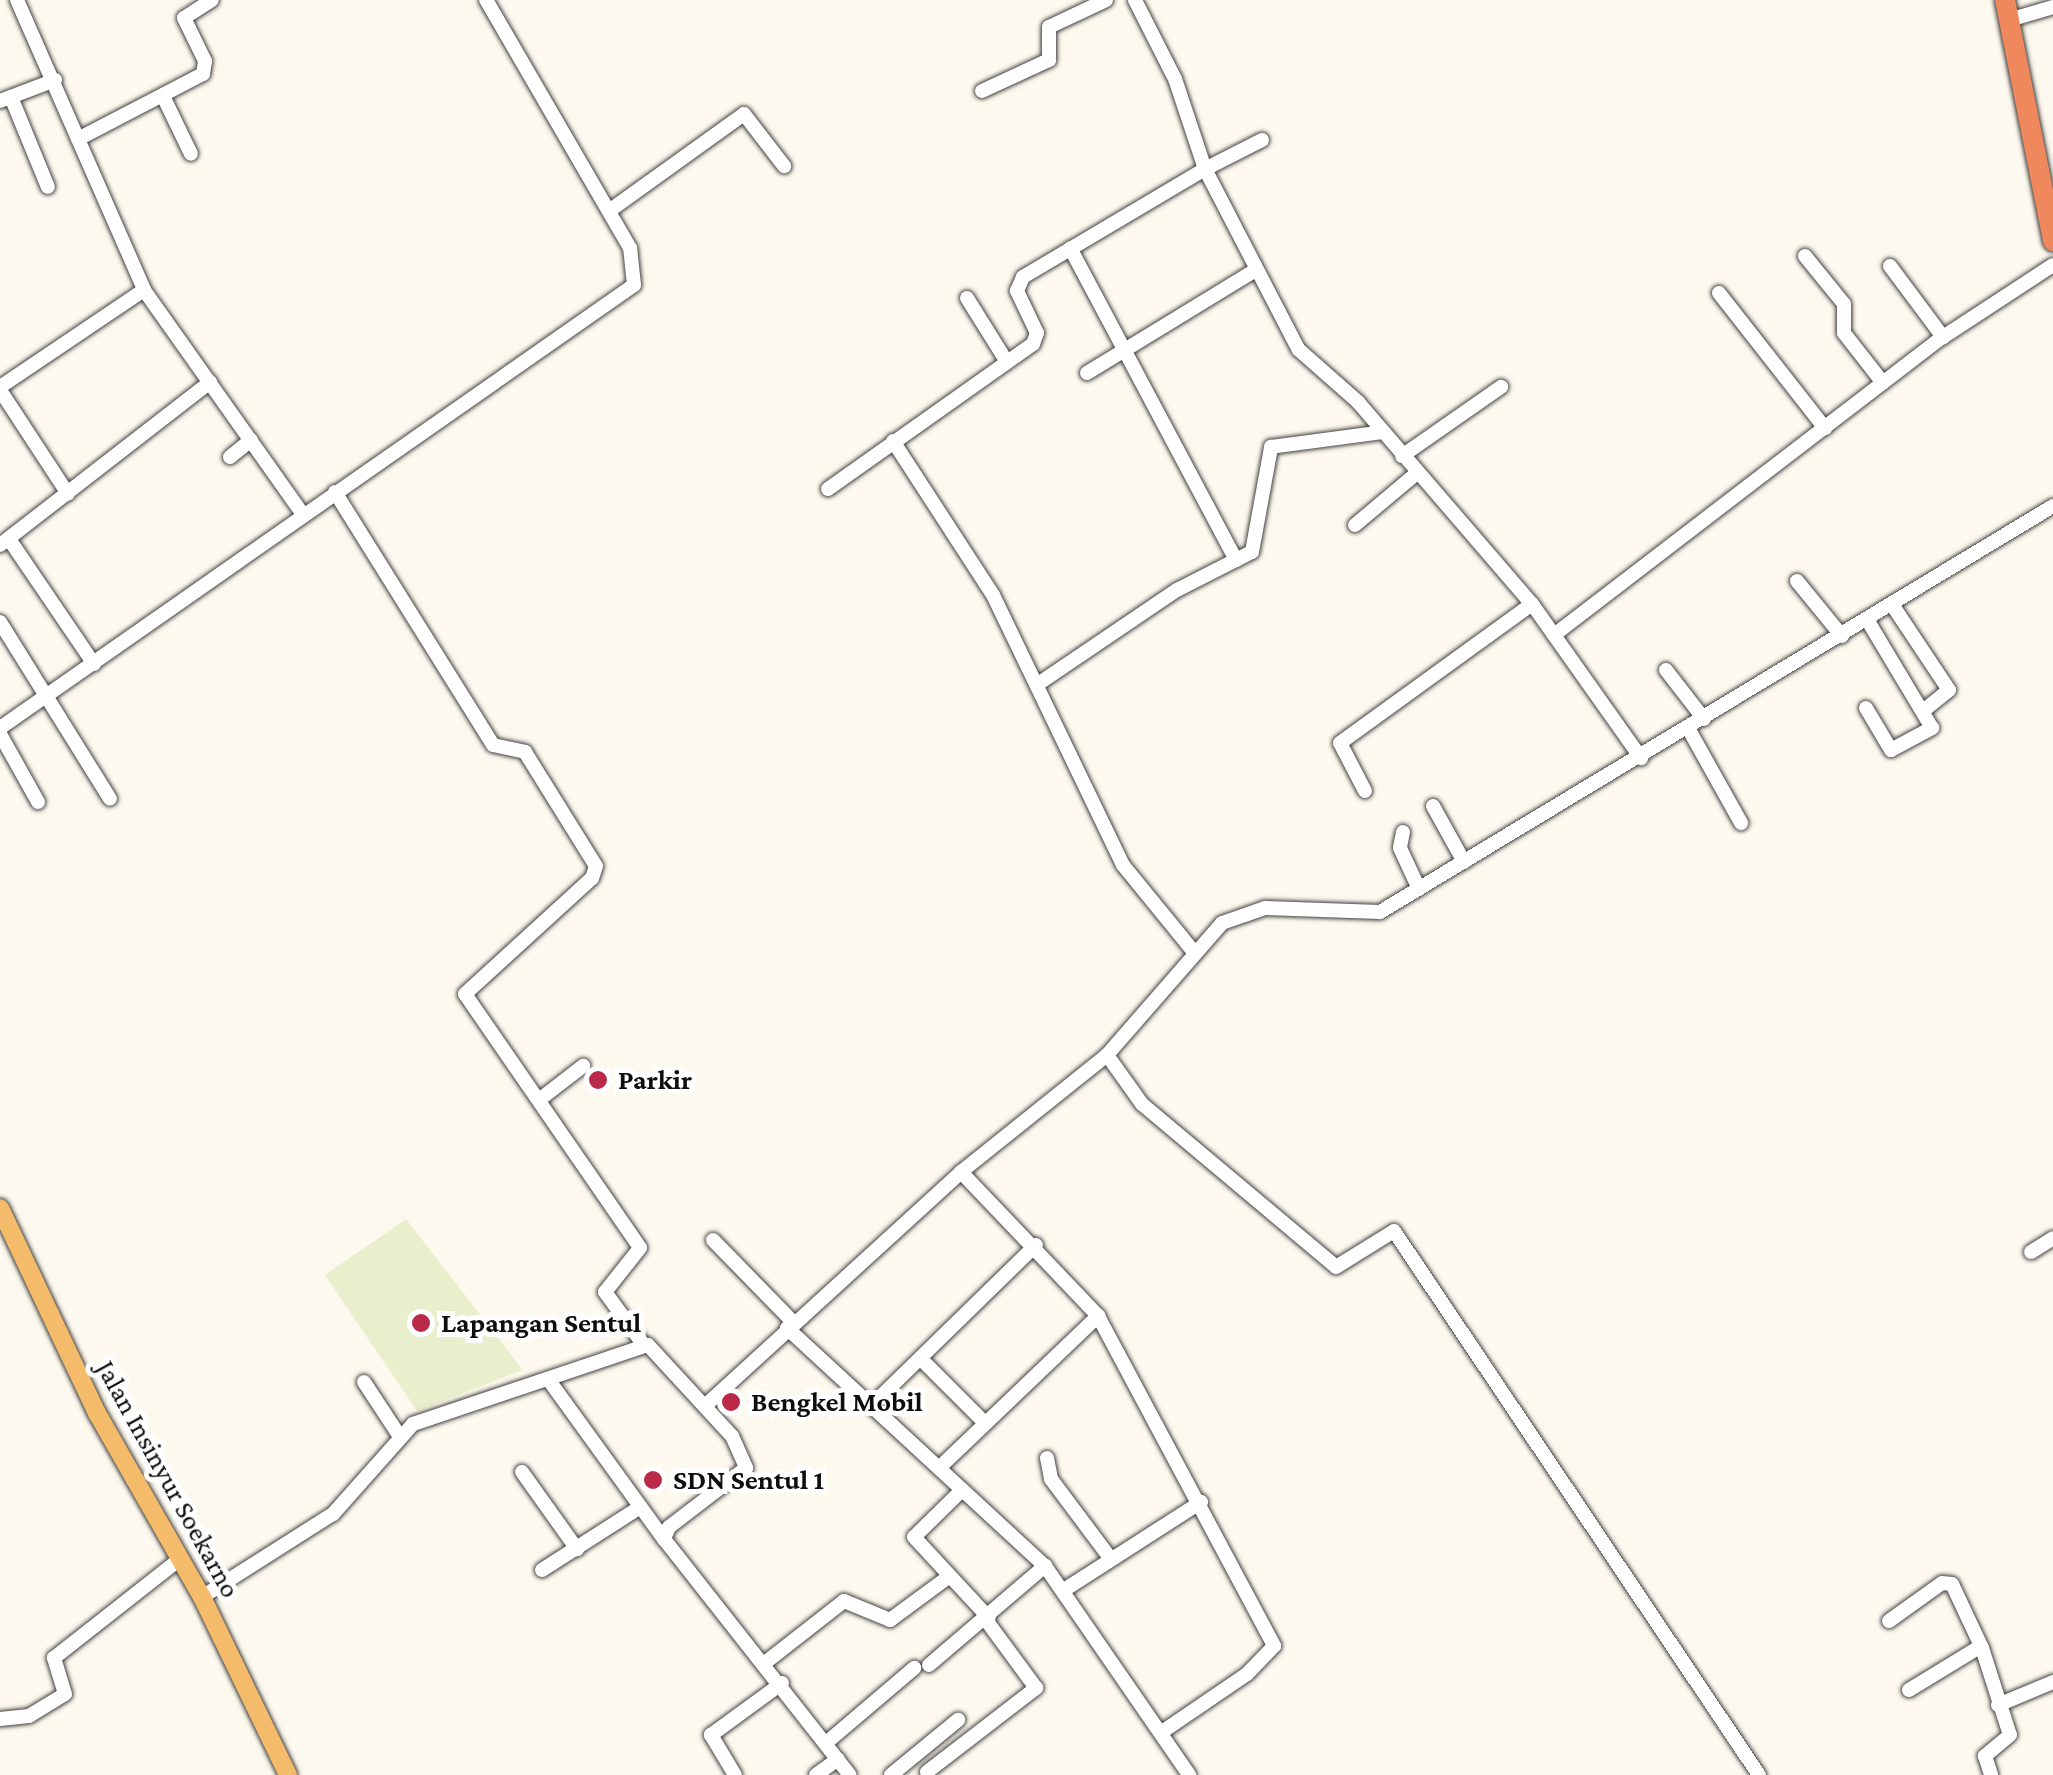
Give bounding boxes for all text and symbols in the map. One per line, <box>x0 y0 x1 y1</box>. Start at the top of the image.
place label: Parkir <box>618 1063 692 1097</box>
marker: Parkir <box>587 1069 609 1091</box>
place label: Lapangan Sentul <box>441 1306 641 1340</box>
marker: Lapangan Sentul <box>410 1312 432 1334</box>
street label: Jalan Insinyur Soekarno <box>89 1355 247 1603</box>
place label: Bengkel Mobil <box>751 1385 923 1419</box>
marker: Bengkel Mobil <box>720 1391 742 1413</box>
place label: SDN Sentul 1 <box>673 1463 824 1497</box>
marker: SDN Sentul 1 <box>642 1469 664 1491</box>

